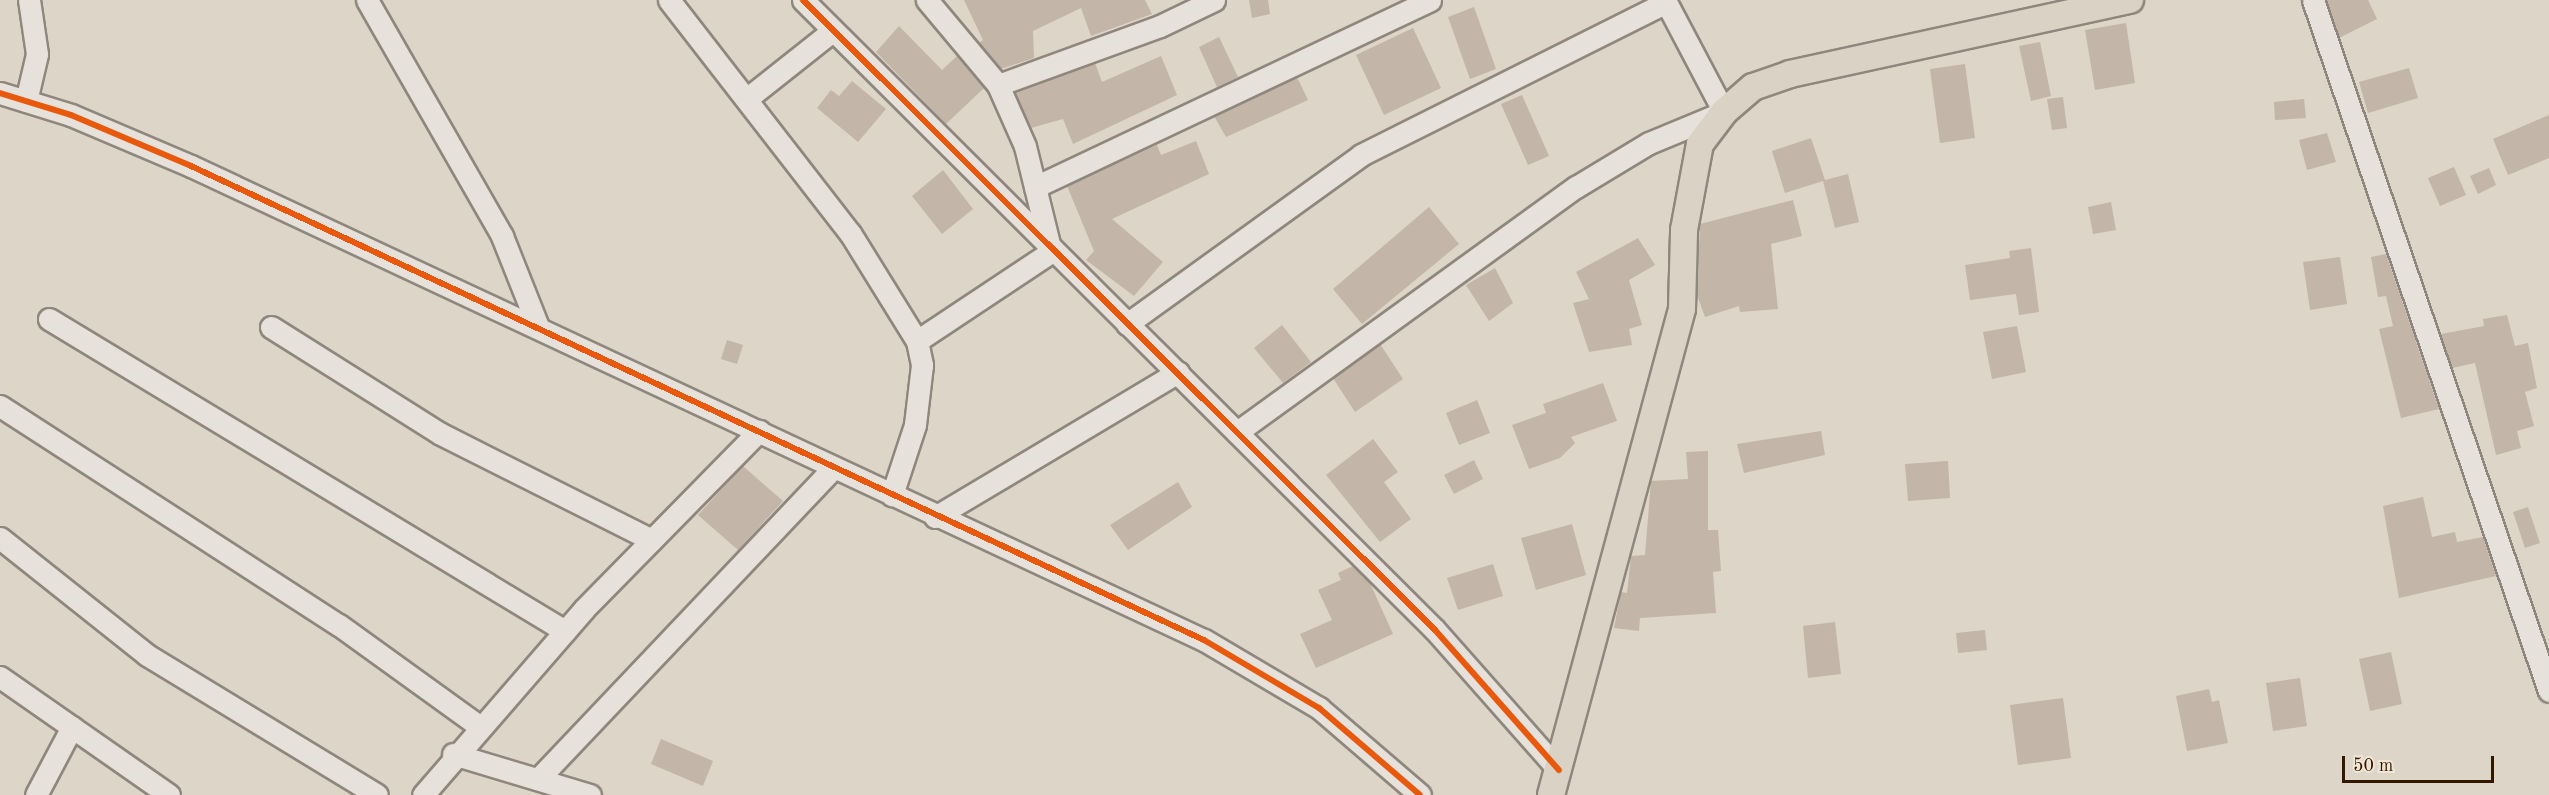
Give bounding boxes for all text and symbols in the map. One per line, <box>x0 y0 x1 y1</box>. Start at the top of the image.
scale bar <box>2345 744 2496 782</box>
text: 50 m <box>2353 757 2393 775</box>

